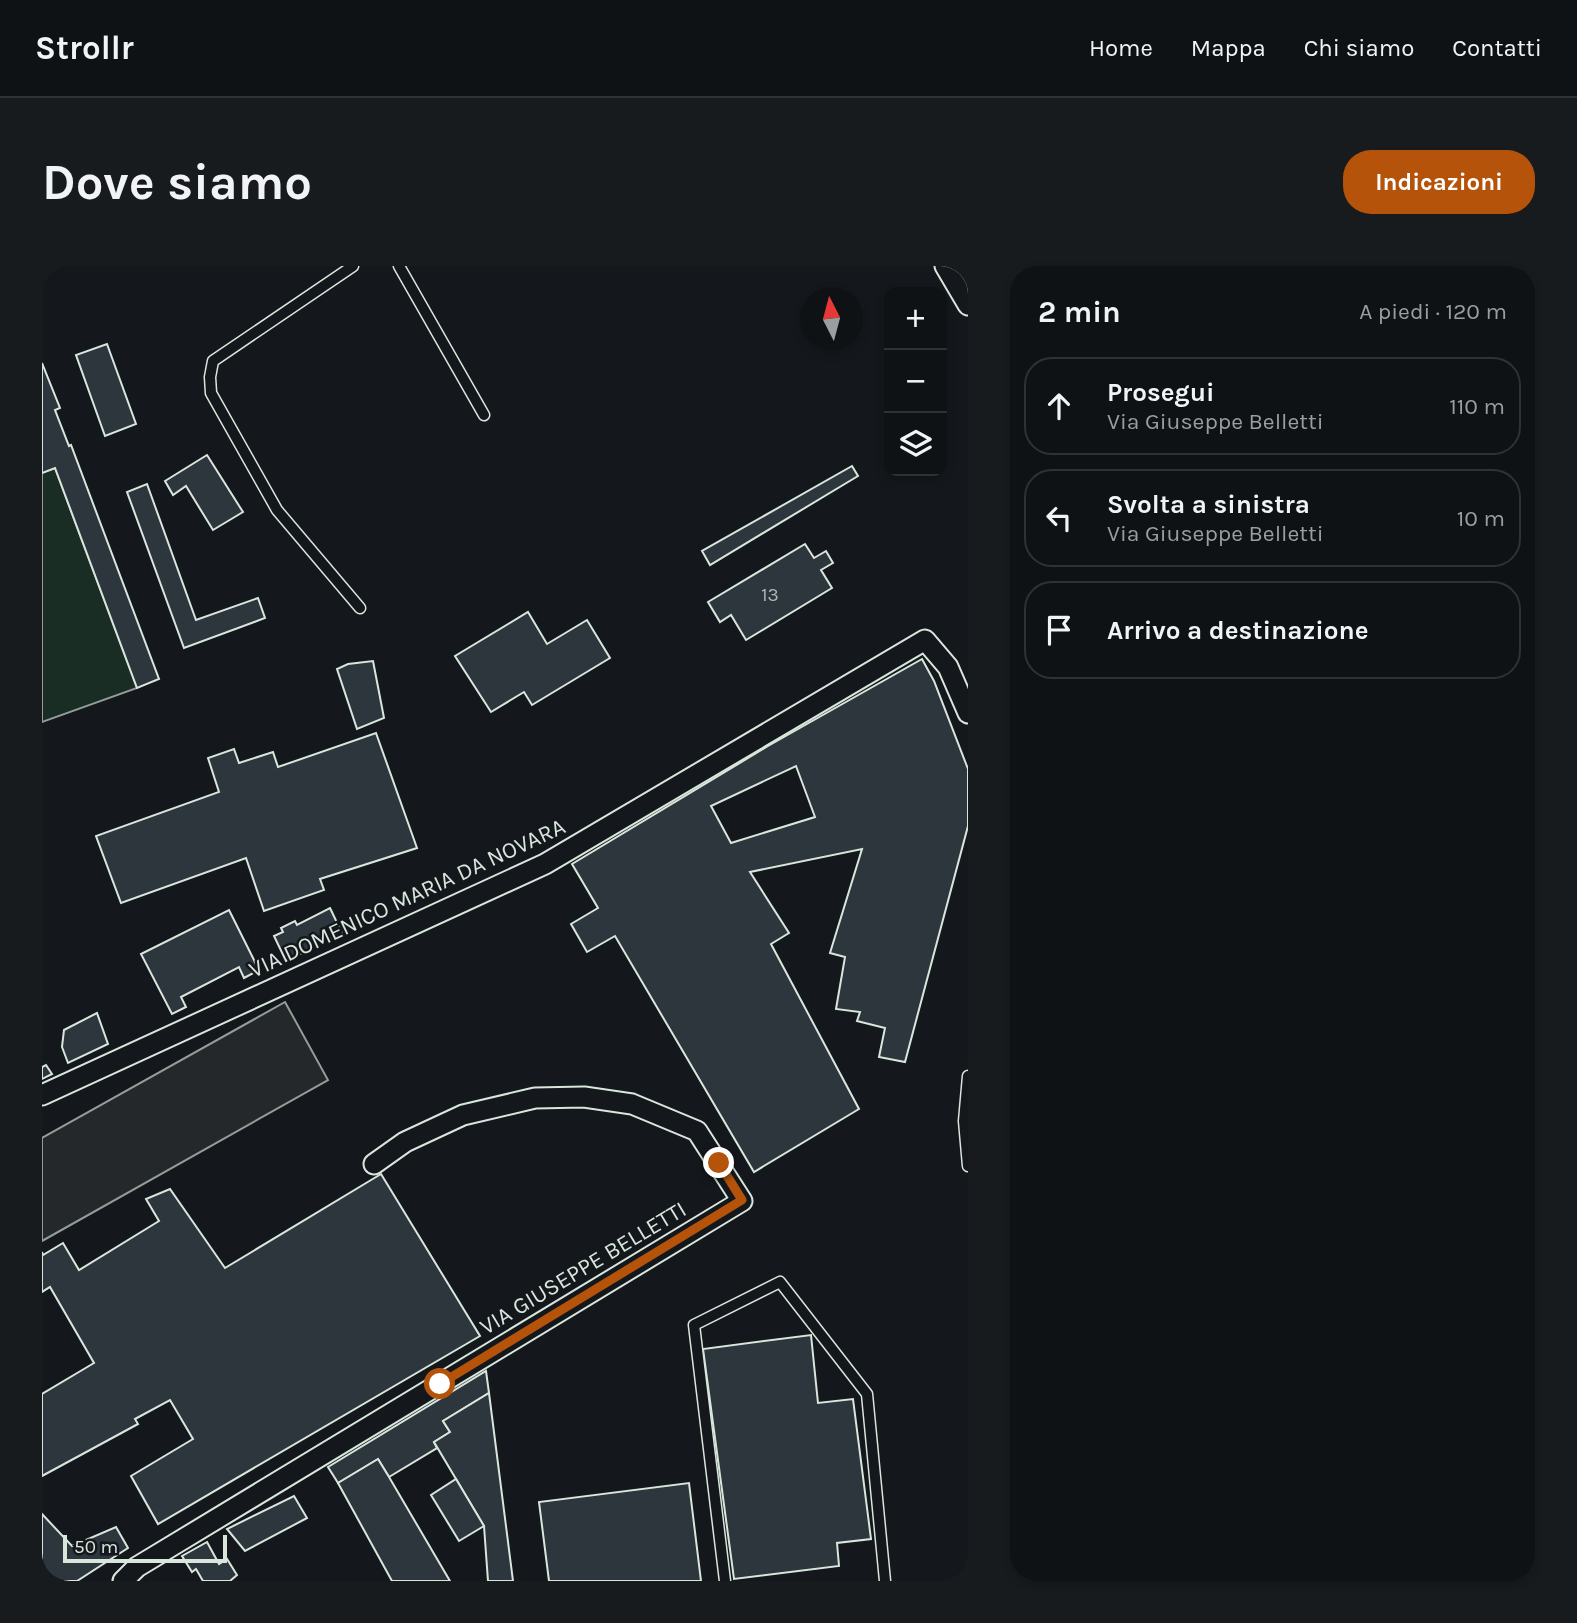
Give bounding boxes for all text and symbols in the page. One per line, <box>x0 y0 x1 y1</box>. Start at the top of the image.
text: Strollr <box>35 29 134 67</box>
text: Home <box>1089 34 1153 62</box>
text: Mappa <box>1191 34 1266 62</box>
text: Chi siamo <box>1304 34 1414 62</box>
text: Contatti <box>1452 34 1542 62</box>
button: Indicazioni <box>1343 150 1535 214</box>
text: Dove siamo <box>42 154 312 211</box>
north arrow <box>800 287 863 350</box>
map controls <box>884 287 947 476</box>
button: + <box>884 287 947 350</box>
text: 2 min <box>1038 294 1121 330</box>
text: A piedi · 120 m <box>1359 298 1507 325</box>
button: − <box>884 350 947 413</box>
text: Prosegui <box>1107 377 1214 408</box>
icon: ahead <box>1040 387 1078 425</box>
text: 110 m <box>1449 393 1505 420</box>
text: Via Giuseppe Belletti <box>1107 408 1324 435</box>
button: layers <box>884 413 947 476</box>
text: Svolta a sinistra <box>1107 489 1310 520</box>
icon: left <box>1040 499 1078 537</box>
text: 10 m <box>1457 505 1505 532</box>
text: Via Giuseppe Belletti <box>1107 520 1324 547</box>
house number: 13 <box>761 584 779 606</box>
icon: arrive <box>1040 611 1078 649</box>
text: Arrivo a destinazione <box>1107 615 1369 646</box>
street label: VIA DOMENICO MARIA DA NOVARA <box>245 813 569 983</box>
route end <box>703 1147 734 1178</box>
street label: VIA GIUSEPPE BELLETTI <box>475 1196 691 1340</box>
route start <box>424 1368 455 1399</box>
scale bar <box>63 1532 228 1564</box>
text: 50 m <box>74 1536 118 1558</box>

